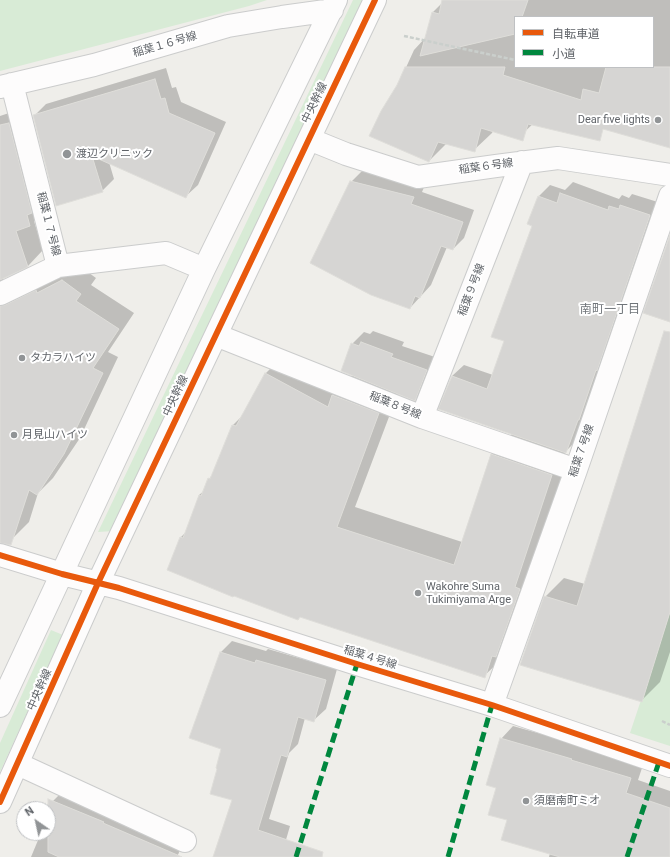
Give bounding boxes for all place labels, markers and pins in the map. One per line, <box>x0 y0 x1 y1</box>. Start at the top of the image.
place label: Dear five lights <box>578 113 650 127</box>
marker: Dear five lights <box>653 115 663 125</box>
place label: 渡辺クリニック <box>76 147 153 161</box>
marker: 渡辺クリニック <box>61 148 73 160</box>
place label: タカラハイツ <box>30 351 96 365</box>
marker: タカラハイツ <box>17 353 27 363</box>
place label: 月見山ハイツ <box>22 428 88 442</box>
marker: 月見山ハイツ <box>9 430 19 440</box>
place label: Wakohre Suma Tukimiyama Arge <box>426 580 511 606</box>
marker: Wakohre Suma Tukimiyama Arge <box>413 588 423 598</box>
place label: 須磨南町ミオ <box>534 794 600 808</box>
marker: 須磨南町ミオ <box>521 796 531 806</box>

